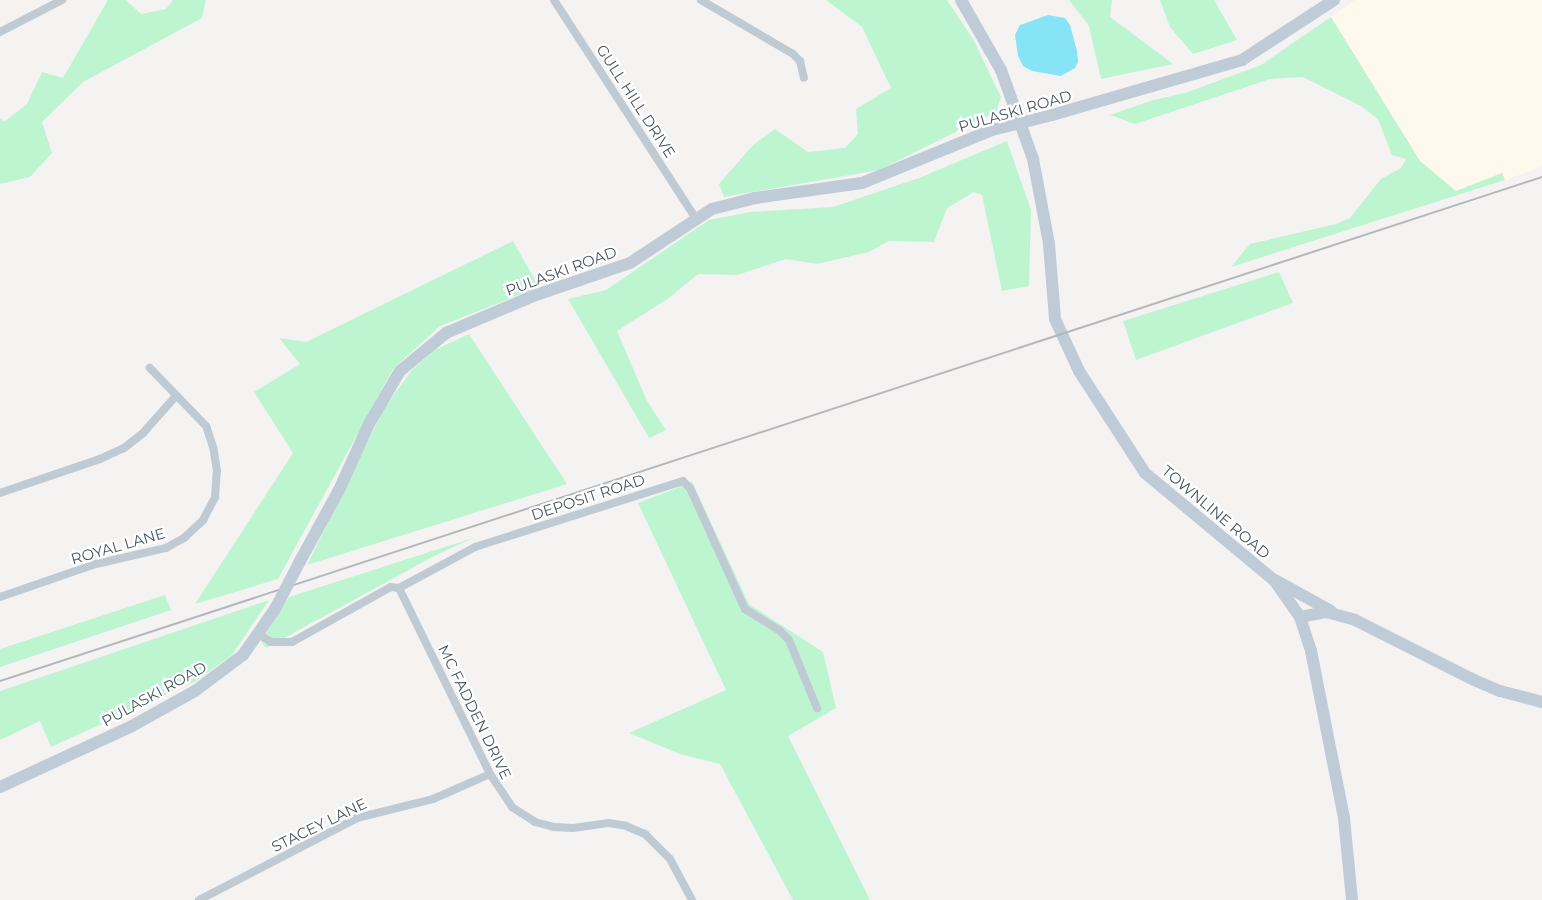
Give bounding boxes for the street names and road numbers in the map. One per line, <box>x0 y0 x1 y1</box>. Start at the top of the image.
street label: GULL HILL DRIVE <box>593 41 679 161</box>
street label: PULASKI ROAD <box>956 86 1074 136</box>
street label: PULASKI ROAD <box>503 243 619 299</box>
street label: TOWNLINE ROAD <box>1158 462 1274 562</box>
street label: DEPOSIT ROAD <box>529 470 647 524</box>
street label: ROYAL LANE <box>69 524 167 568</box>
street label: MC FADDEN DRIVE <box>435 642 515 782</box>
street label: PULASKI ROAD <box>98 658 210 730</box>
street label: STACEY LANE <box>269 794 369 856</box>

